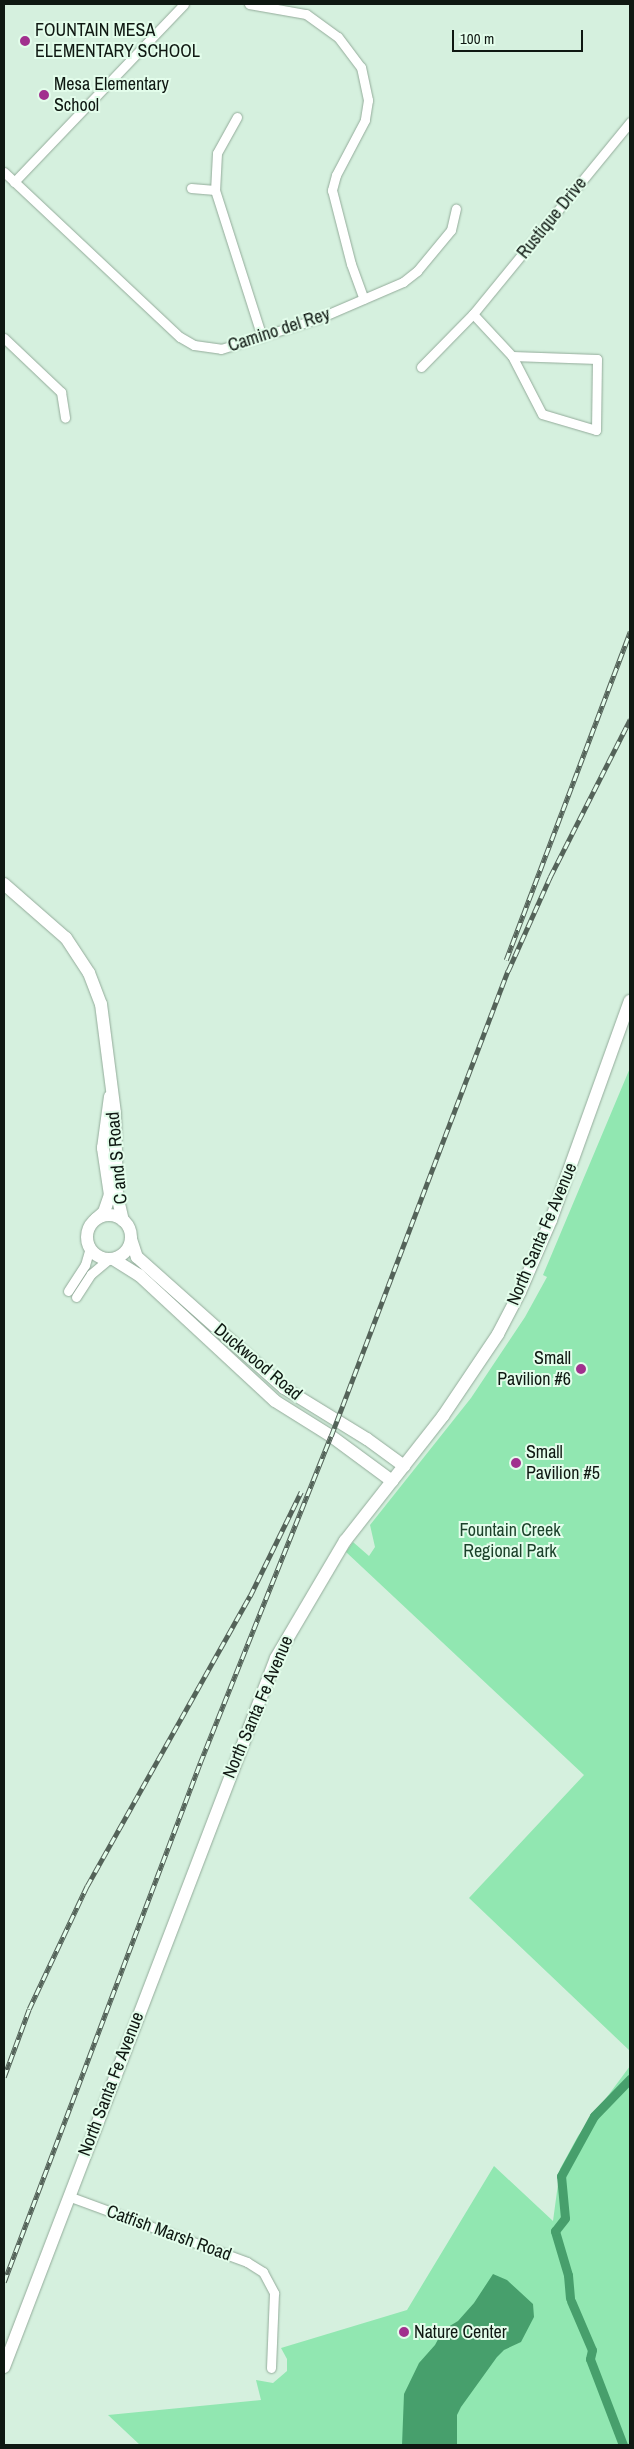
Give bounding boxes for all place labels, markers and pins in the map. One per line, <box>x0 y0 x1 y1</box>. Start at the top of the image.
place label: FOUNTAIN MESA ELEMENTARY SCHOOL <box>35 20 200 62</box>
marker: FOUNTAIN MESA ELEMENTARY SCHOOL <box>19 35 31 47</box>
place label: Mesa Elementary School <box>54 74 169 116</box>
marker: Mesa Elementary School <box>38 89 50 101</box>
place label: Small Pavilion #6 <box>497 1348 571 1390</box>
marker: Small Pavilion #6 <box>575 1363 587 1375</box>
place label: Small Pavilion #5 <box>526 1442 600 1485</box>
marker: Small Pavilion #5 <box>510 1457 522 1469</box>
place label: Nature Center <box>414 2321 507 2343</box>
marker: Nature Center <box>398 2326 410 2338</box>

